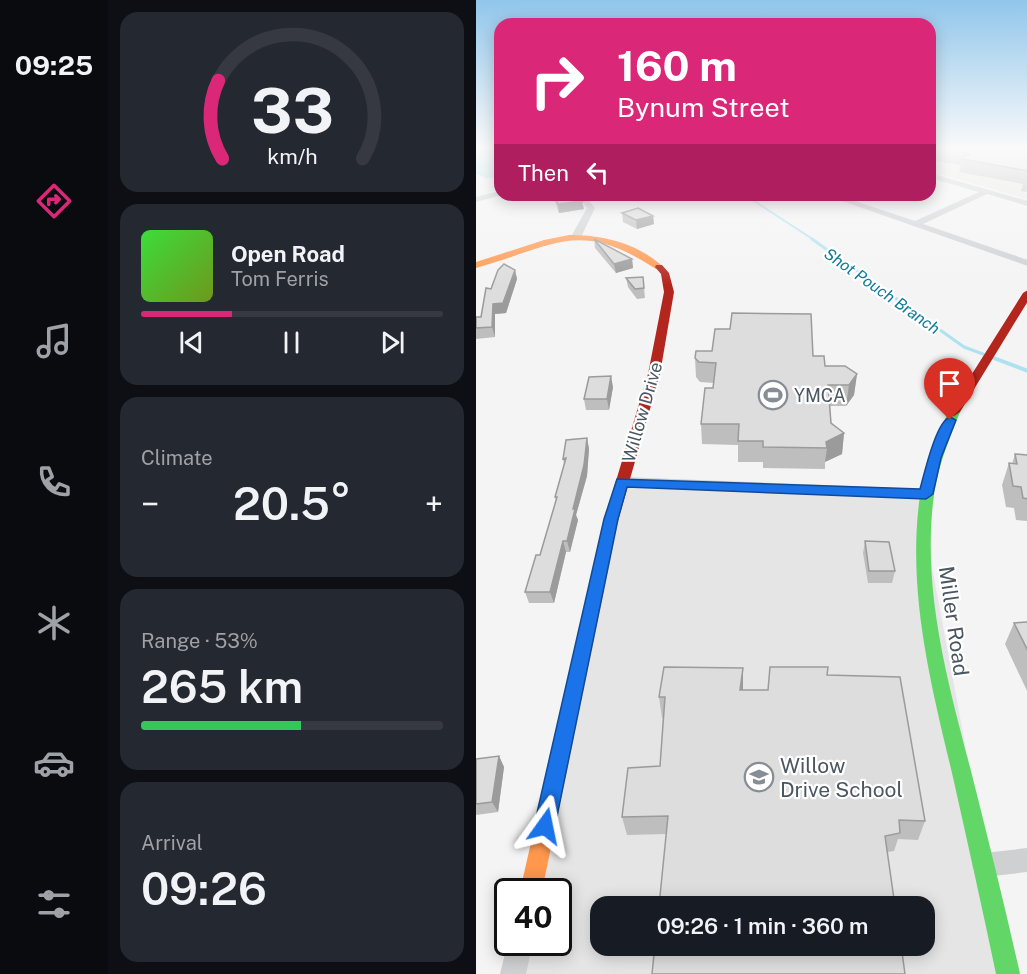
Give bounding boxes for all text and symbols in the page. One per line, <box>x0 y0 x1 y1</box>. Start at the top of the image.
text: 160 m <box>617 41 737 90</box>
icon: right <box>518 42 596 120</box>
text: 09:25 <box>15 49 93 81</box>
text: 33 <box>251 74 333 147</box>
text: Bynum Street <box>617 91 790 123</box>
text: km/h <box>267 145 317 170</box>
icon: left <box>581 156 614 189</box>
text: Then <box>518 160 569 186</box>
icon: directions <box>33 180 75 222</box>
text: Open Road <box>231 241 345 267</box>
water label: Shot Pouch Branch <box>820 244 944 338</box>
text: Tom Ferris <box>231 267 329 291</box>
icon: music <box>33 320 75 362</box>
icon: previous <box>175 326 208 359</box>
icon: pause <box>275 326 308 359</box>
icon: next <box>376 326 409 359</box>
pin <box>924 358 975 420</box>
street label: Willow Drive <box>618 359 666 465</box>
icon: arrive <box>933 367 966 400</box>
sports icon: YMCA <box>757 379 789 411</box>
place label: YMCA <box>794 385 846 406</box>
text: Climate <box>141 446 213 470</box>
icon: phone <box>33 461 75 503</box>
text: 20.5° <box>233 477 351 530</box>
text: − <box>141 485 159 523</box>
text: + <box>425 485 443 523</box>
street label: Miller Road <box>934 564 974 678</box>
icon: climate <box>33 602 75 644</box>
text: Range · 53% <box>141 629 258 653</box>
text: 265 km <box>141 660 303 713</box>
icon: car <box>33 742 75 784</box>
place label: Willow Drive School <box>780 753 903 802</box>
school or university icon: Willow Drive School <box>743 761 775 793</box>
position arrow <box>513 794 577 858</box>
text: Arrival <box>141 831 203 855</box>
text: 09:26 <box>141 862 267 915</box>
speed limit sign: 40 <box>494 878 572 956</box>
icon: filters <box>33 883 75 925</box>
text: 09:26 · 1 min · 360 m <box>657 913 868 939</box>

